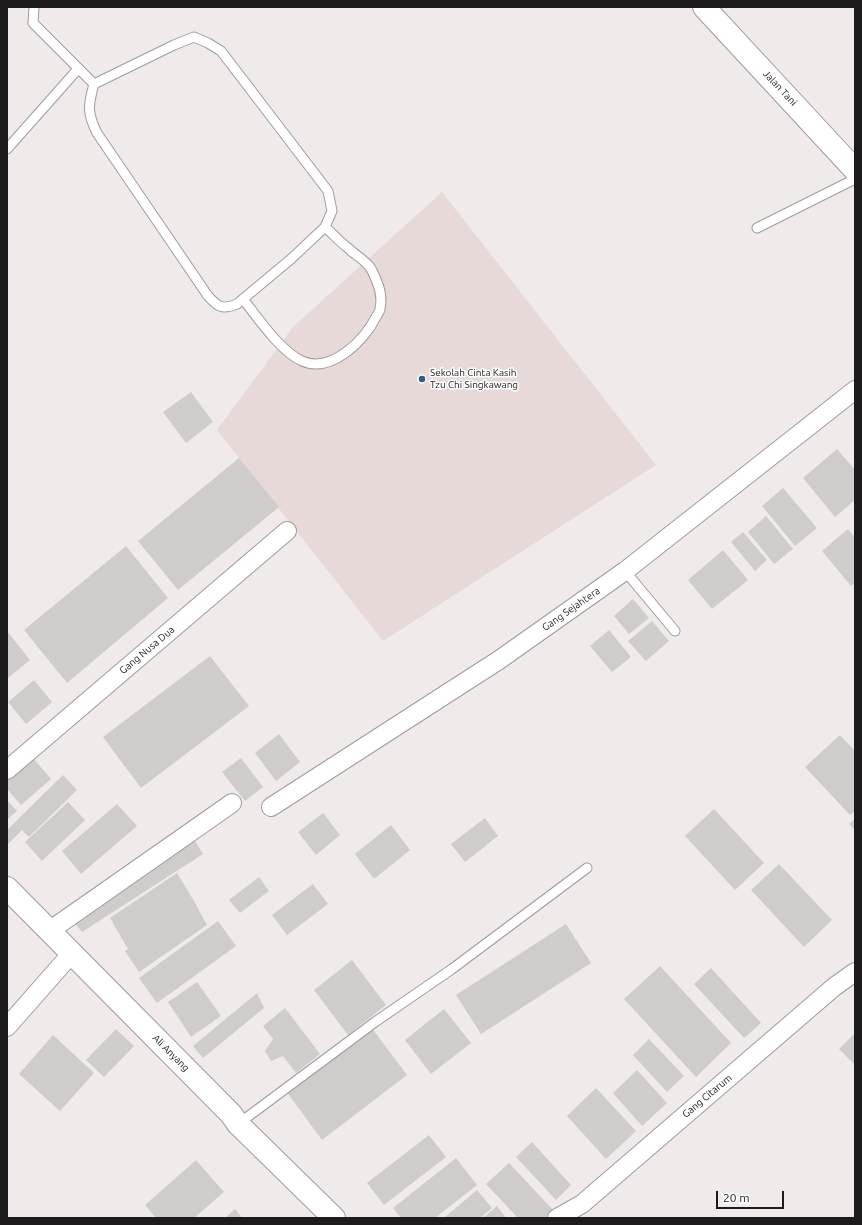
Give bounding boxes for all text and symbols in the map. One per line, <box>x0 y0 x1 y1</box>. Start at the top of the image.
street label: Jalan Tani <box>761 68 799 108</box>
place label: Sekolah Cinta Kasih Tzu Chi Singkawang <box>430 367 518 390</box>
marker: Sekolah Cinta Kasih Tzu Chi Singkawang <box>417 374 427 384</box>
street label: Gang Sejahtera <box>540 585 602 633</box>
street label: Gang Nusa Dua <box>117 624 177 676</box>
street label: Ali Anyang <box>150 1032 192 1074</box>
street label: Gang Citarum <box>680 1072 734 1120</box>
scale bar <box>718 1183 786 1209</box>
text: 20 m <box>723 1191 750 1204</box>

